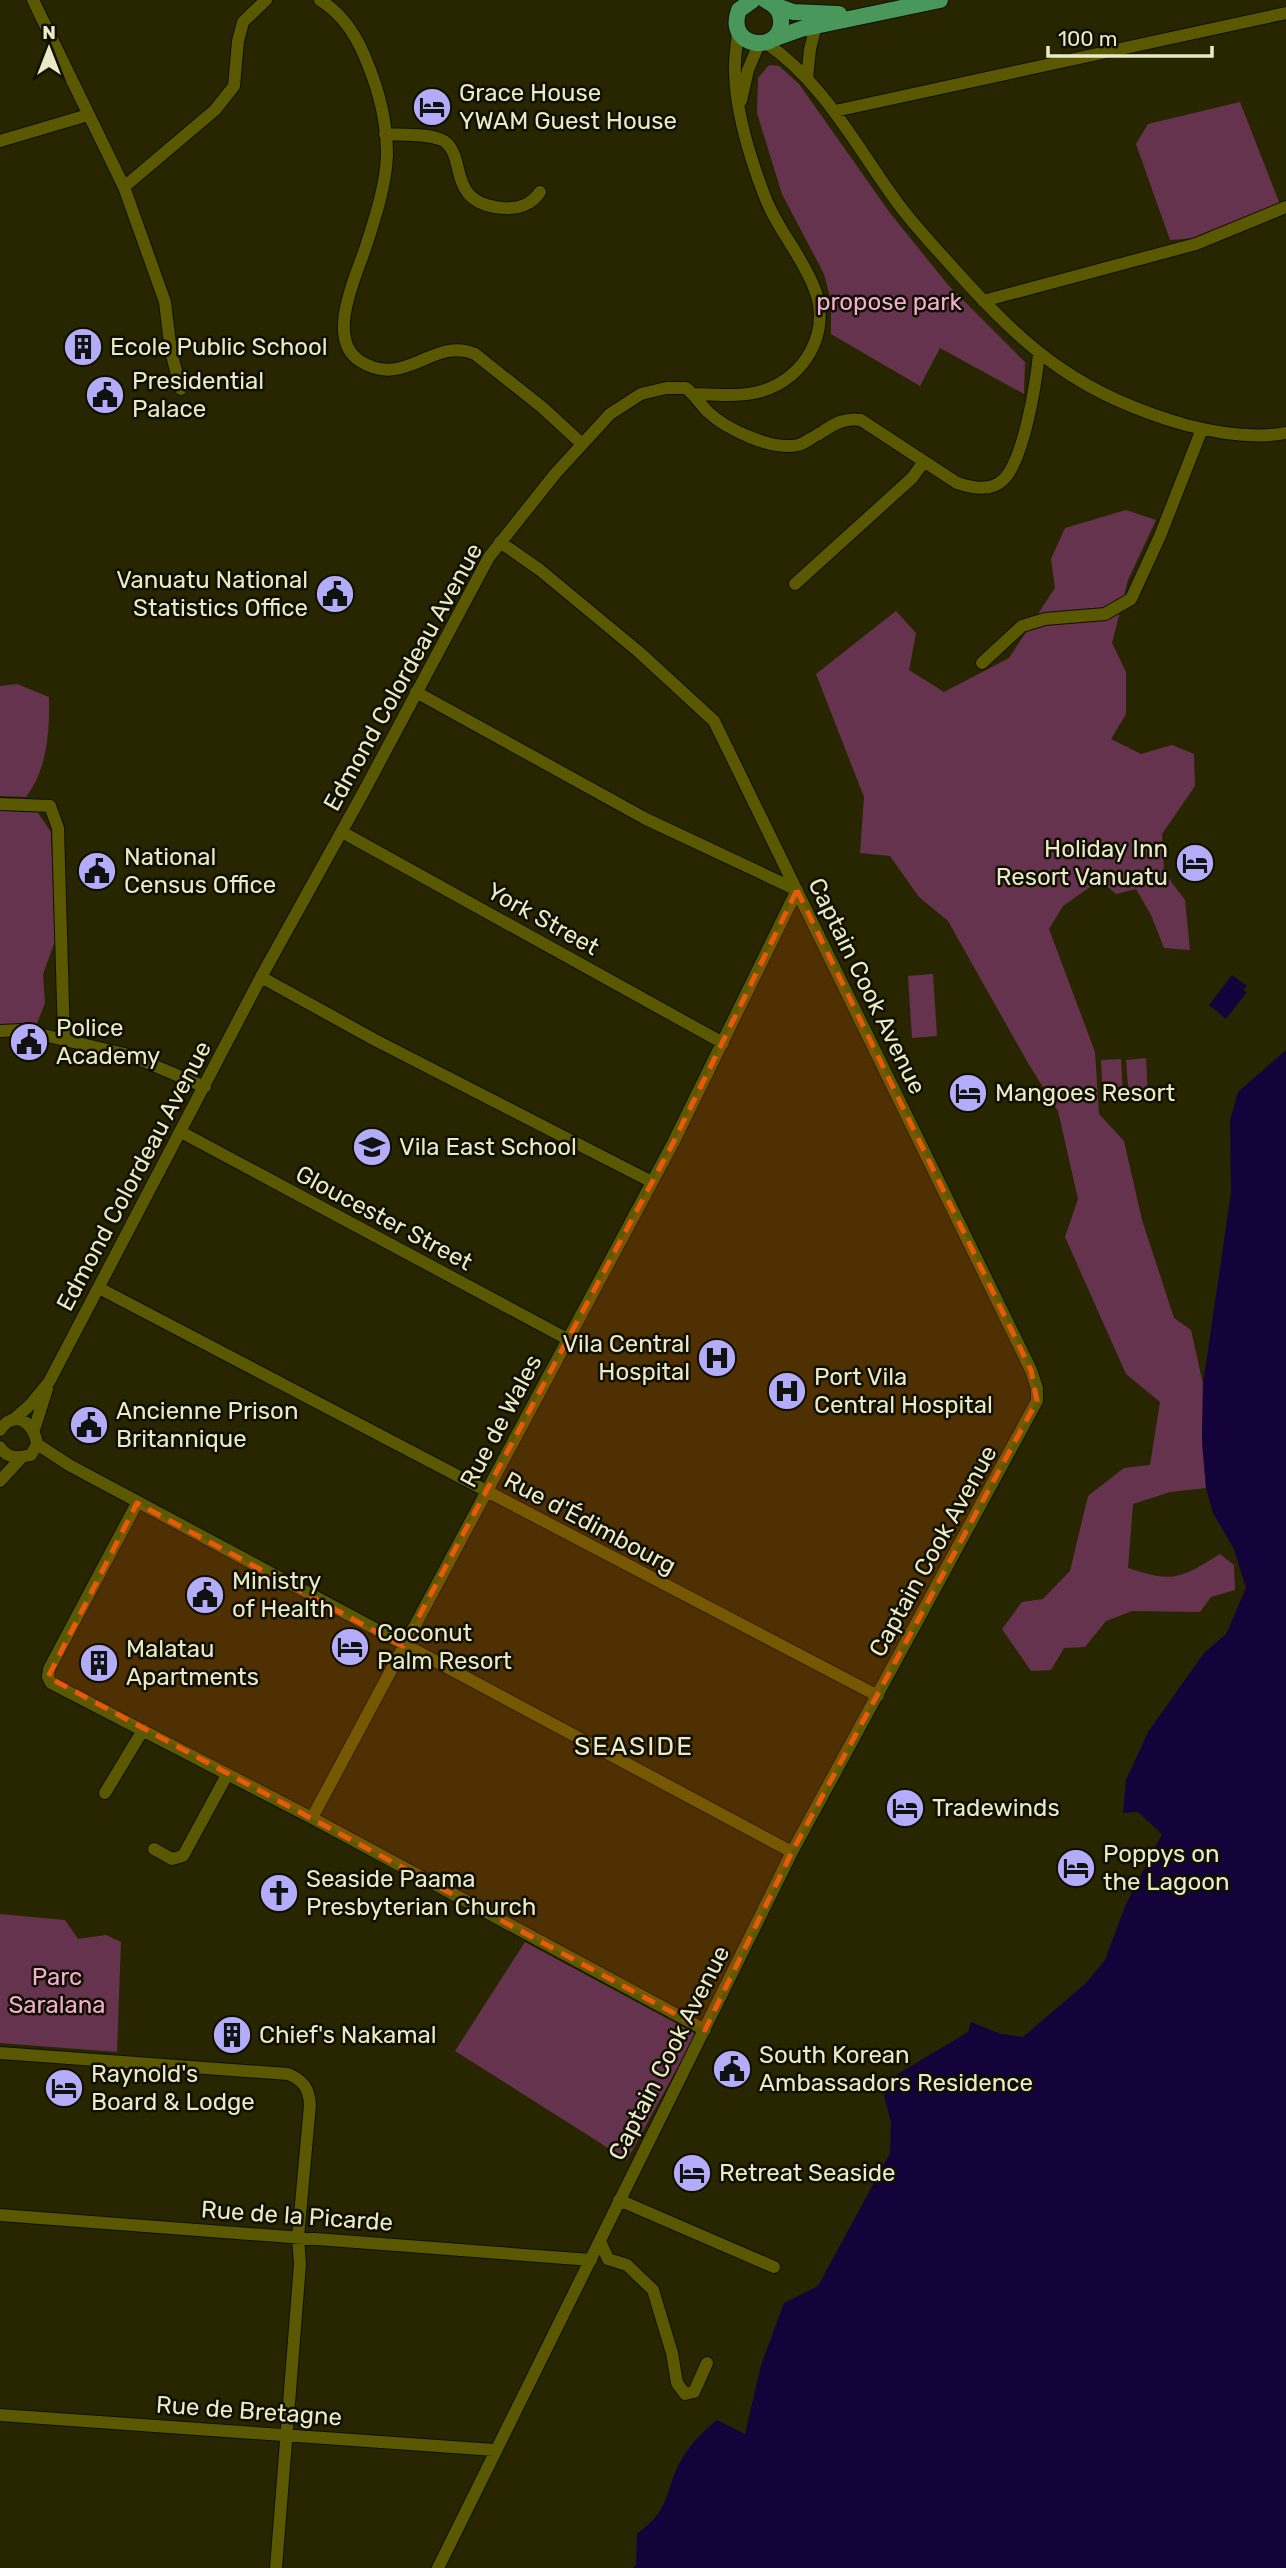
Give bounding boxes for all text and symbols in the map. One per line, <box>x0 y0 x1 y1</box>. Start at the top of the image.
north arrow <box>14 14 84 84</box>
scale bar <box>1048 14 1212 58</box>
text: N <box>42 21 56 44</box>
text: 100 m <box>1058 26 1117 51</box>
place label: Grace House YWAM Guest House <box>459 79 677 135</box>
hotel icon: Grace House YWAM Guest House <box>411 86 453 128</box>
park label: propose park <box>816 288 962 316</box>
building icon: Ecole Public School <box>62 326 104 368</box>
place label: Ecole Public School <box>110 333 328 361</box>
place label: Presidential Palace <box>132 367 264 423</box>
public building icon: Presidential Palace <box>84 374 126 416</box>
street label: Edmond Colordeau Avenue <box>318 538 488 816</box>
place label: Vanuatu National Statistics Office <box>116 566 308 622</box>
public building icon: Vanuatu National Statistics Office <box>314 573 356 615</box>
place label: Holiday Inn Resort Vanuatu <box>996 835 1168 891</box>
hotel icon: Holiday Inn Resort Vanuatu <box>1174 842 1216 884</box>
place label: National Census Office <box>124 843 276 899</box>
public building icon: National Census Office <box>76 850 118 892</box>
street label: Captain Cook Avenue <box>802 873 932 1099</box>
street label: York Street <box>482 877 604 961</box>
place label: Police Academy <box>56 1014 160 1070</box>
public building icon: Police Academy <box>8 1021 50 1063</box>
street label: Edmond Colordeau Avenue <box>51 1036 217 1316</box>
hotel icon: Mangoes Resort <box>947 1072 989 1114</box>
place label: Mangoes Resort <box>995 1079 1175 1107</box>
school or university icon: Vila East School <box>351 1126 393 1168</box>
place label: Vila East School <box>399 1133 577 1161</box>
street label: Gloucester Street <box>291 1160 477 1276</box>
place label: Vila Central Hospital <box>562 1330 690 1386</box>
hospital icon: Vila Central Hospital <box>696 1337 738 1379</box>
street label: Rue de Wales <box>454 1350 548 1492</box>
place label: Port Vila Central Hospital <box>814 1363 993 1419</box>
hospital icon: Port Vila Central Hospital <box>766 1370 808 1412</box>
place label: Ancienne Prison Britannique <box>116 1397 298 1453</box>
public building icon: Ancienne Prison Britannique <box>68 1404 110 1446</box>
street label: Captain Cook Avenue <box>863 1440 1003 1662</box>
street label: Rue d'Édimbourg <box>499 1466 681 1580</box>
place label: Ministry of Health <box>232 1567 334 1623</box>
public building icon: Ministry of Health <box>184 1574 226 1616</box>
place label: Coconut Palm Resort <box>377 1619 512 1675</box>
hotel icon: Coconut Palm Resort <box>329 1626 371 1668</box>
place label: Malatau Apartments <box>126 1635 259 1691</box>
building icon: Malatau Apartments <box>78 1642 120 1684</box>
district label: SEASIDE <box>574 1731 694 1762</box>
hotel icon: Tradewinds <box>884 1787 926 1829</box>
place label: Tradewinds <box>932 1794 1060 1822</box>
place label: Poppys on the Lagoon <box>1103 1840 1230 1896</box>
hotel icon: Poppys on the Lagoon <box>1055 1847 1097 1889</box>
place label: Seaside Paama Presbyterian Church <box>306 1865 536 1921</box>
church icon: Seaside Paama Presbyterian Church <box>258 1872 300 1914</box>
street label: Captain Cook Avenue <box>603 1941 735 2165</box>
park label: Parc Saralana <box>8 1963 106 2019</box>
building icon: Chief's Nakamal <box>211 2014 253 2056</box>
place label: Chief's Nakamal <box>259 2021 437 2049</box>
place label: South Korean Ambassadors Residence <box>759 2041 1033 2097</box>
public building icon: South Korean Ambassadors Residence <box>711 2048 753 2090</box>
place label: Raynold's Board & Lodge <box>91 2060 255 2116</box>
hotel icon: Raynold's Board & Lodge <box>43 2067 85 2109</box>
hotel icon: Retreat Seaside <box>671 2152 713 2194</box>
place label: Retreat Seaside <box>719 2159 895 2187</box>
street label: Rue de la Picarde <box>200 2195 394 2237</box>
street label: Rue de Bretagne <box>155 2391 343 2431</box>

